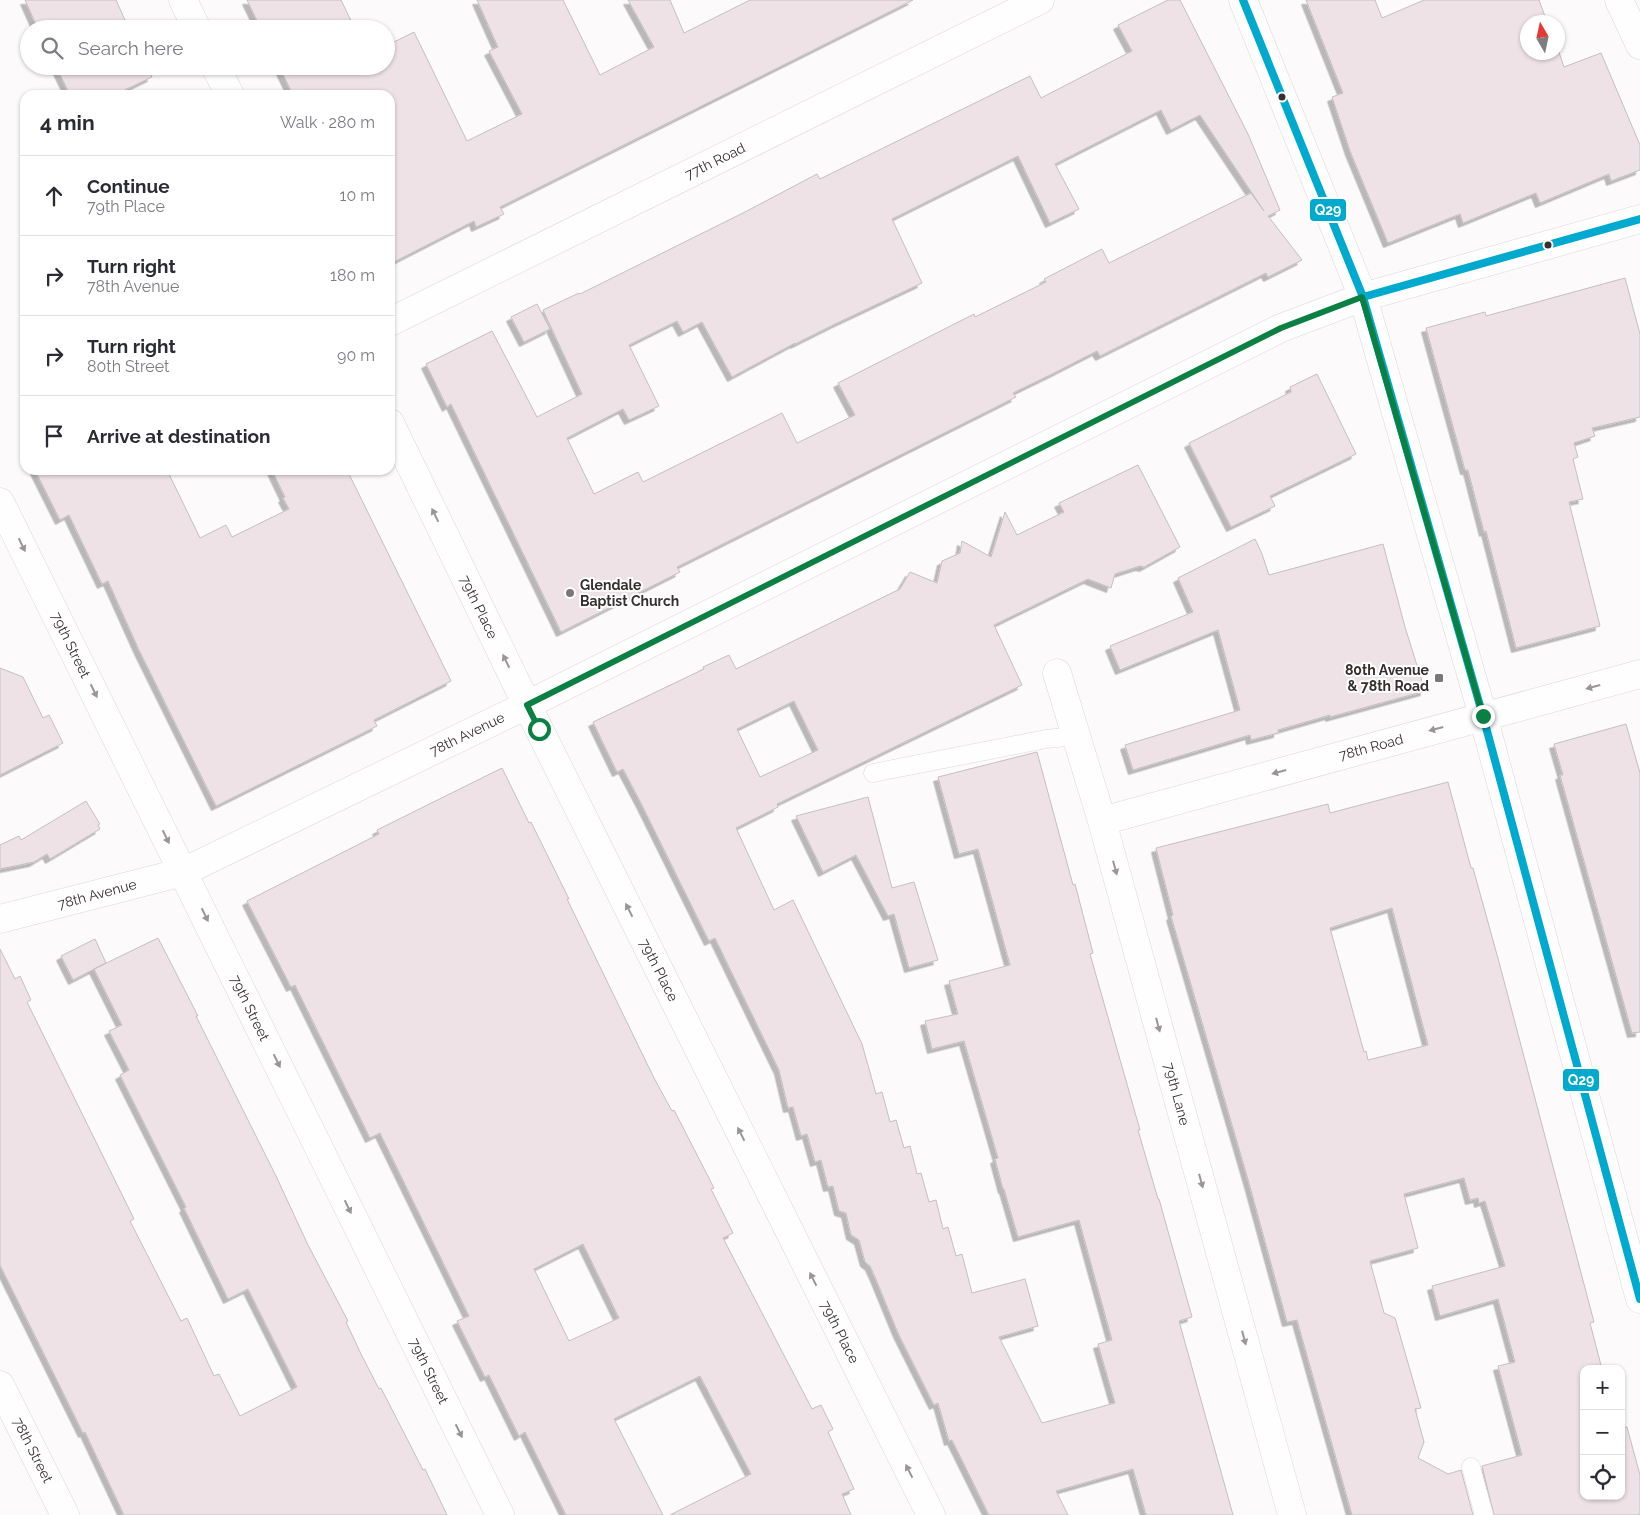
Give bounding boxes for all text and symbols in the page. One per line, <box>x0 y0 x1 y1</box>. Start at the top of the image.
north arrow <box>1520 15 1565 60</box>
search box <box>20 20 395 75</box>
icon: search <box>38 34 66 62</box>
text: Search here <box>78 37 184 59</box>
unlabelled marker <box>1277 92 1287 102</box>
text: 4 min <box>40 110 95 135</box>
text: Walk · 280 m <box>280 113 375 132</box>
street label: 77th Road <box>682 140 748 182</box>
text: Continue <box>87 175 170 197</box>
icon: ahead <box>40 182 68 210</box>
text: 10 m <box>340 186 375 205</box>
text: 79th Place <box>87 197 165 216</box>
line badge: Q29 <box>1309 198 1347 222</box>
text: Q29 <box>1315 202 1341 218</box>
unlabelled marker <box>1543 240 1553 250</box>
text: Turn right <box>87 255 176 277</box>
icon: right <box>40 262 68 290</box>
text: 180 m <box>330 266 375 285</box>
text: 78th Avenue <box>87 277 179 296</box>
text: Turn right <box>87 335 176 357</box>
icon: right <box>40 342 68 370</box>
text: 90 m <box>337 346 375 365</box>
text: 80th Street <box>87 357 169 376</box>
icon: arrive <box>40 422 68 450</box>
text: Arrive at destination <box>87 425 271 447</box>
one-way arrow <box>431 508 439 522</box>
one-way arrow <box>18 538 26 552</box>
street label: 79th Place <box>457 573 501 641</box>
place label: Glendale Baptist Church <box>580 577 679 609</box>
marker: Glendale Baptist Church <box>564 587 576 599</box>
street label: 79th Street <box>48 610 94 681</box>
one-way arrow <box>501 654 509 668</box>
place label: 80th Avenue & 78th Road <box>1345 662 1430 694</box>
marker: 80th Avenue & 78th Road <box>1433 672 1445 684</box>
one-way arrow <box>1585 683 1600 691</box>
one-way arrow <box>90 684 98 698</box>
route end <box>1472 705 1495 728</box>
street label: 78th Avenue <box>427 709 507 759</box>
route start <box>528 718 551 741</box>
one-way arrow <box>1428 726 1443 734</box>
street label: 78th Road <box>1337 731 1405 763</box>
one-way arrow <box>1272 769 1287 777</box>
one-way arrow <box>162 829 170 844</box>
one-way arrow <box>1111 860 1119 876</box>
street label: 78th Avenue <box>56 876 138 912</box>
one-way arrow <box>625 903 633 917</box>
one-way arrow <box>201 908 209 923</box>
street label: 79th Place <box>636 936 682 1004</box>
street label: 79th Street <box>227 973 273 1044</box>
one-way arrow <box>1154 1017 1162 1032</box>
one-way arrow <box>273 1054 281 1068</box>
street label: 79th Lane <box>1161 1061 1193 1127</box>
line badge: Q29 <box>1562 1068 1600 1092</box>
text: Q29 <box>1568 1072 1594 1088</box>
one-way arrow <box>736 1126 745 1141</box>
one-way arrow <box>1197 1174 1205 1189</box>
one-way arrow <box>344 1200 352 1214</box>
one-way arrow <box>809 1272 817 1286</box>
street label: 79th Place <box>817 1298 863 1366</box>
one-way arrow <box>1240 1331 1248 1346</box>
street label: 79th Street <box>406 1336 452 1407</box>
map controls <box>1580 1365 1625 1500</box>
button: + <box>1580 1365 1625 1410</box>
button: − <box>1580 1410 1625 1455</box>
street label: 78th Street <box>10 1415 56 1486</box>
one-way arrow <box>454 1424 463 1439</box>
button: locate <box>1580 1455 1625 1500</box>
one-way arrow <box>905 1464 913 1479</box>

